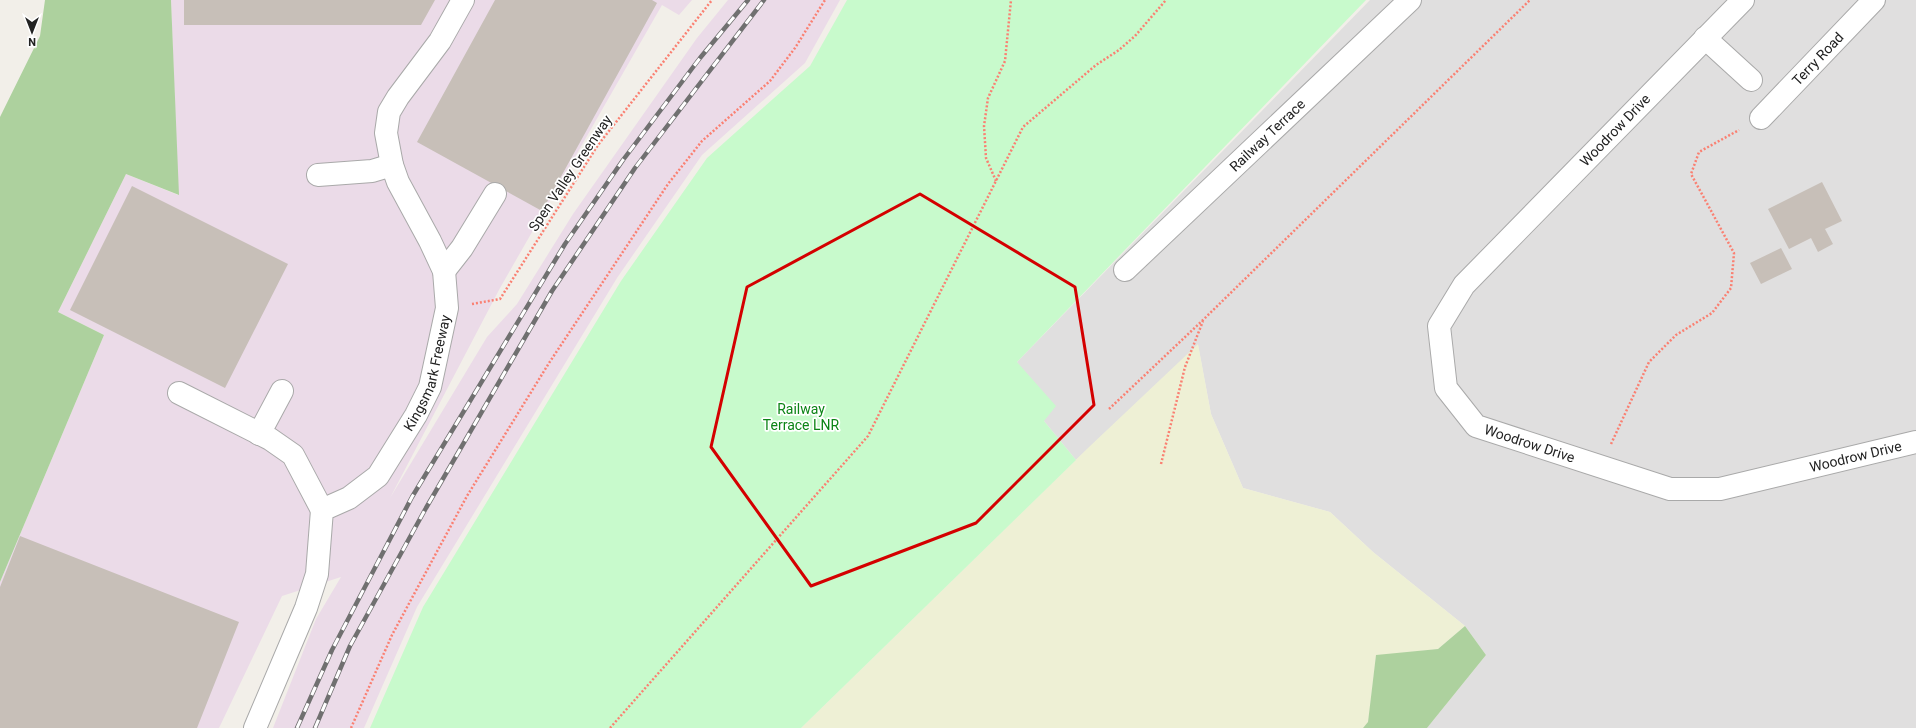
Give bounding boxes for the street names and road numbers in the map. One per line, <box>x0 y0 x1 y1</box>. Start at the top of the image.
street label: Terry Road <box>1789 29 1847 89</box>
street label: Woodrow Drive <box>1577 91 1653 169</box>
street label: Railway Terrace <box>1226 96 1308 175</box>
street label: Spen Valley Greenway <box>525 112 615 234</box>
street label: Kingsmark Freeway <box>400 313 453 434</box>
street label: Woodrow Drive <box>1482 421 1577 466</box>
street label: Woodrow Drive <box>1808 438 1903 475</box>

